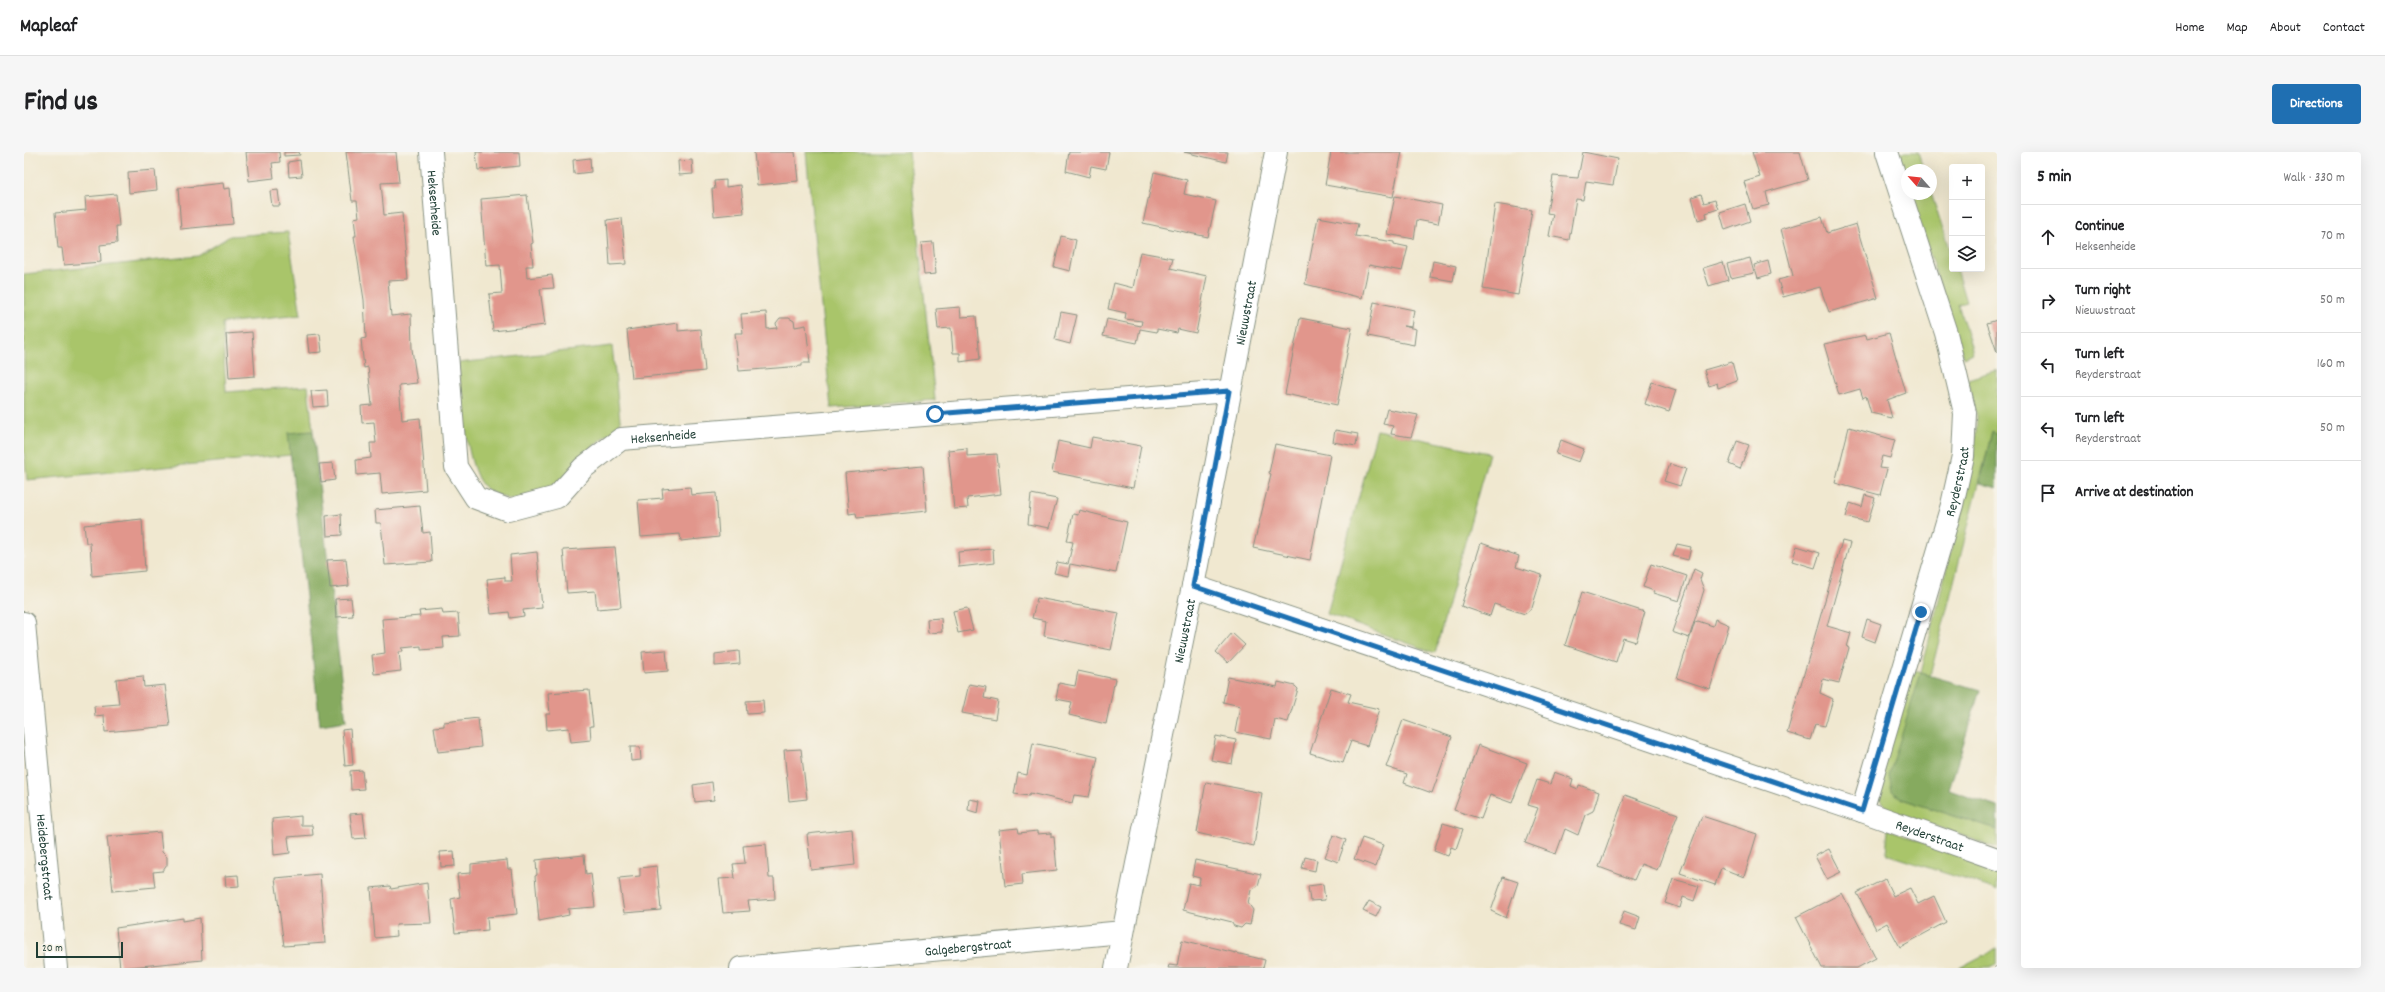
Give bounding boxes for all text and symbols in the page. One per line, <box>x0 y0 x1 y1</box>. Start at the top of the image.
text: Mapleaf <box>20 14 77 41</box>
text: Home <box>2175 18 2204 38</box>
text: Map <box>2226 18 2248 38</box>
text: About <box>2270 18 2301 38</box>
text: Contact <box>2323 18 2365 38</box>
text: Find us <box>24 84 98 124</box>
button: Directions <box>2272 84 2361 124</box>
north arrow <box>1901 164 1937 200</box>
map controls <box>1949 164 1985 272</box>
button: + <box>1949 164 1985 200</box>
text: 5 min <box>2037 166 2071 190</box>
text: Walk · 330 m <box>2284 169 2345 188</box>
street label: Heksenheide <box>420 170 446 236</box>
button: − <box>1949 200 1985 236</box>
text: Continue <box>2075 216 2124 238</box>
icon: ahead <box>2037 226 2059 248</box>
text: 70 m <box>2321 227 2345 246</box>
button: layers <box>1949 236 1985 272</box>
text: Heksenheide <box>2075 238 2136 257</box>
street label: Nieuwstraat <box>1231 279 1263 347</box>
text: Turn right <box>2075 280 2131 302</box>
icon: right <box>2037 290 2059 312</box>
text: 50 m <box>2320 291 2345 310</box>
text: Nieuwstraat <box>2075 302 2136 321</box>
text: Turn left <box>2075 344 2124 366</box>
icon: left <box>2037 354 2059 376</box>
text: 160 m <box>2317 355 2345 374</box>
text: Reyderstraat <box>2075 366 2141 385</box>
route start <box>926 405 944 423</box>
text: Turn left <box>2075 408 2124 430</box>
icon: left <box>2037 418 2059 440</box>
text: 50 m <box>2320 419 2345 438</box>
street label: Heksenheide <box>630 425 697 450</box>
text: Reyderstraat <box>2075 430 2141 449</box>
street label: Reyderstraat <box>1941 446 1975 519</box>
icon: arrive <box>2037 482 2059 504</box>
text: Arrive at destination <box>2075 482 2193 504</box>
street label: Nieuwstraat <box>1170 597 1202 665</box>
route end <box>1912 603 1930 621</box>
street label: Heidebergstraat <box>30 813 58 901</box>
street label: Reyderstraat <box>1892 816 1966 858</box>
street label: Galgebergstraat <box>924 935 1013 963</box>
scale bar <box>36 940 123 959</box>
text: 20 m <box>42 941 63 957</box>

